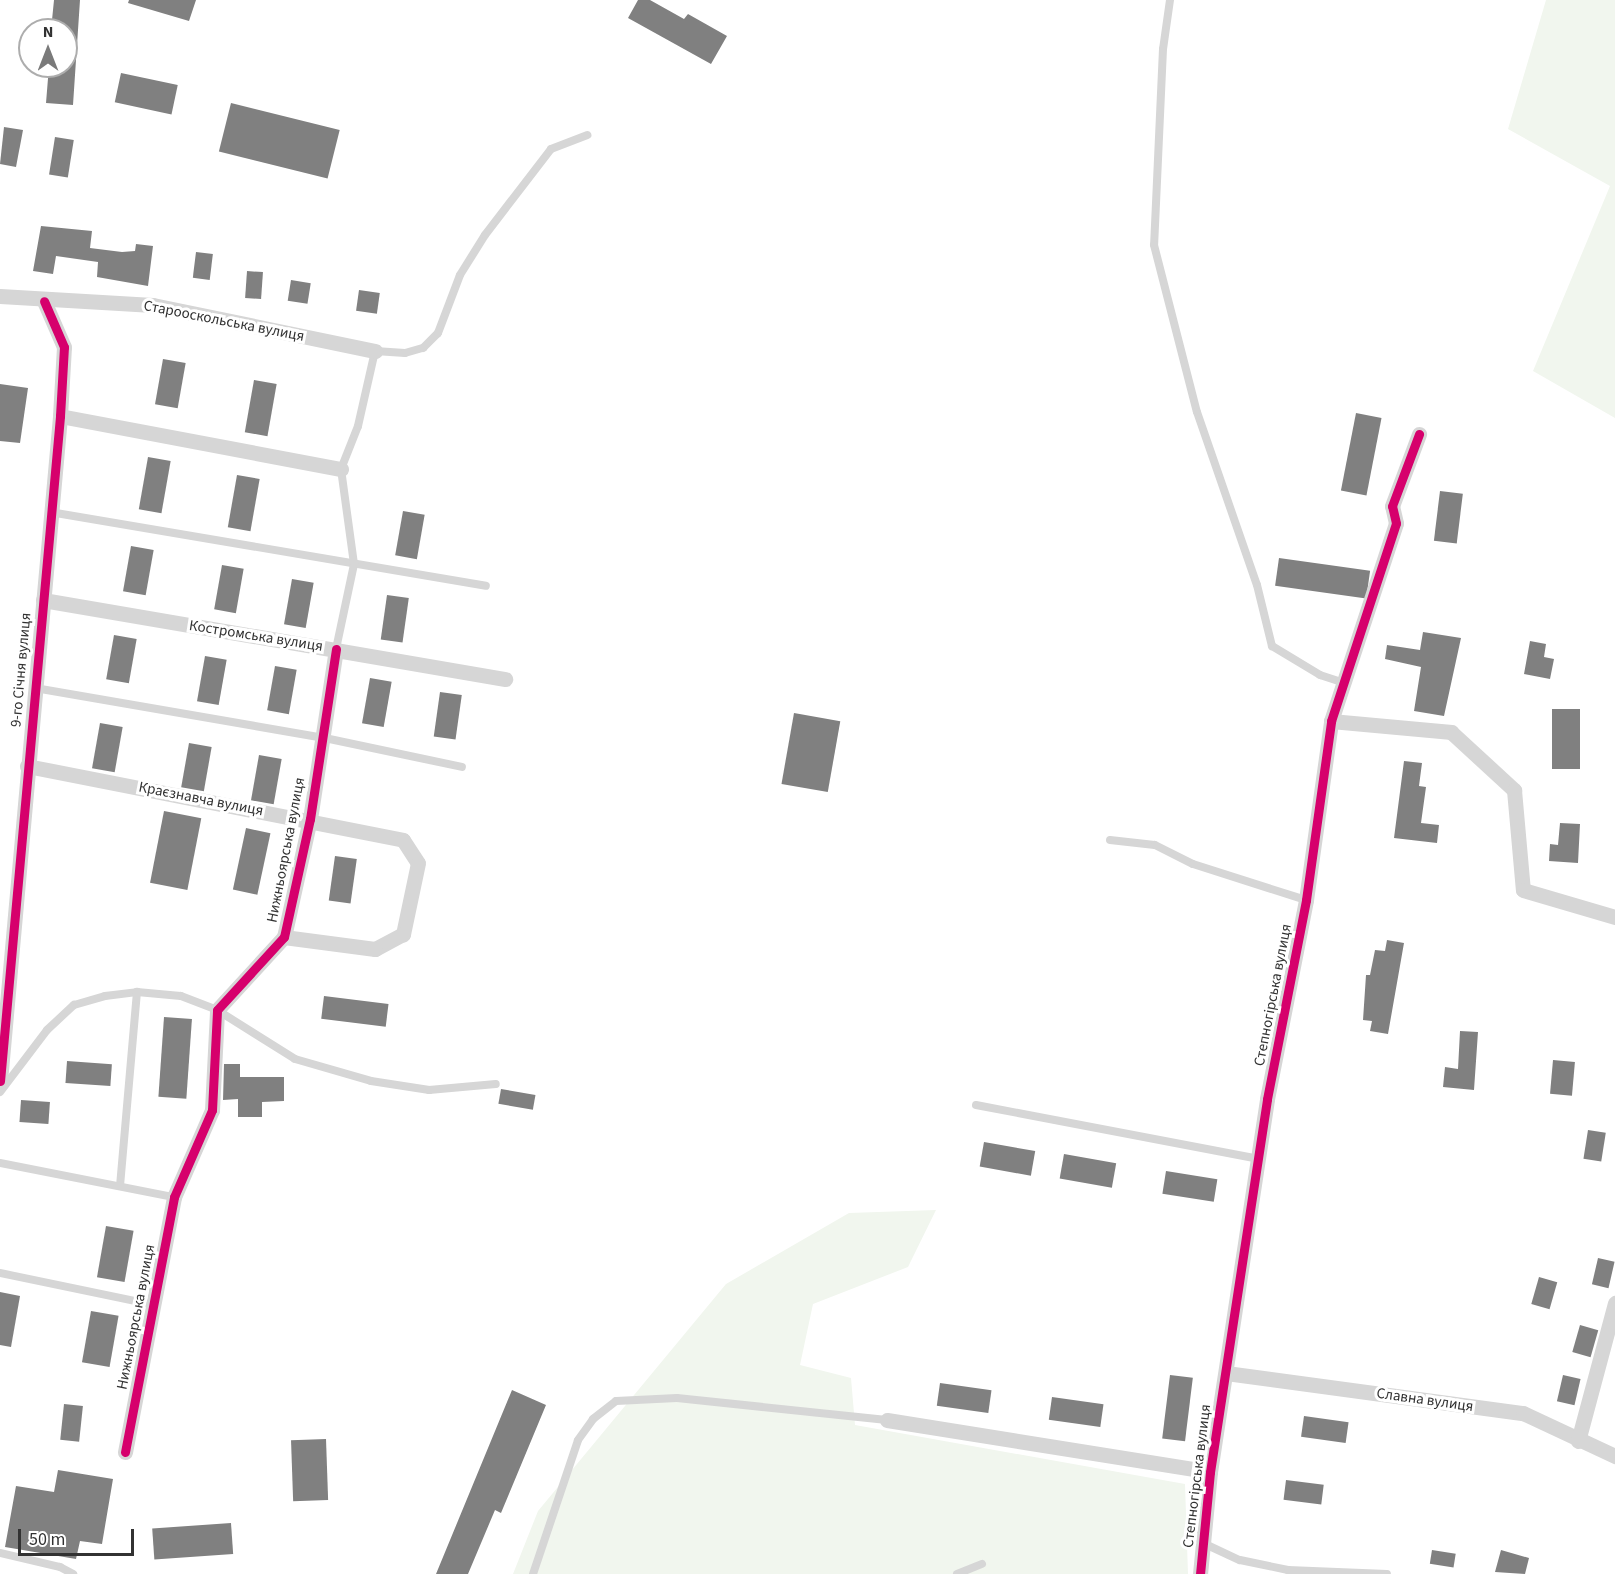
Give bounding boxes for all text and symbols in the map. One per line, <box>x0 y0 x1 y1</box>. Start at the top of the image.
north arrow <box>18 18 78 78</box>
text: N <box>43 21 53 43</box>
street label: Старооскольська вулиця <box>142 297 306 345</box>
street label: 9-го Січня вулиця <box>7 612 35 728</box>
street label: Костромська вулиця <box>188 617 324 655</box>
street label: Нижньоярська вулиця <box>263 776 309 924</box>
street label: Краєзнавча вулиця <box>137 778 265 820</box>
street label: Степногірська вулиця <box>1250 922 1296 1068</box>
street label: Нижньоярська вулиця <box>113 1243 159 1391</box>
street label: Славна вулиця <box>1375 1384 1475 1416</box>
street label: Степногірська вулиця <box>1179 1403 1215 1549</box>
scale bar <box>21 1517 136 1555</box>
text: 50 m <box>29 1527 65 1552</box>

